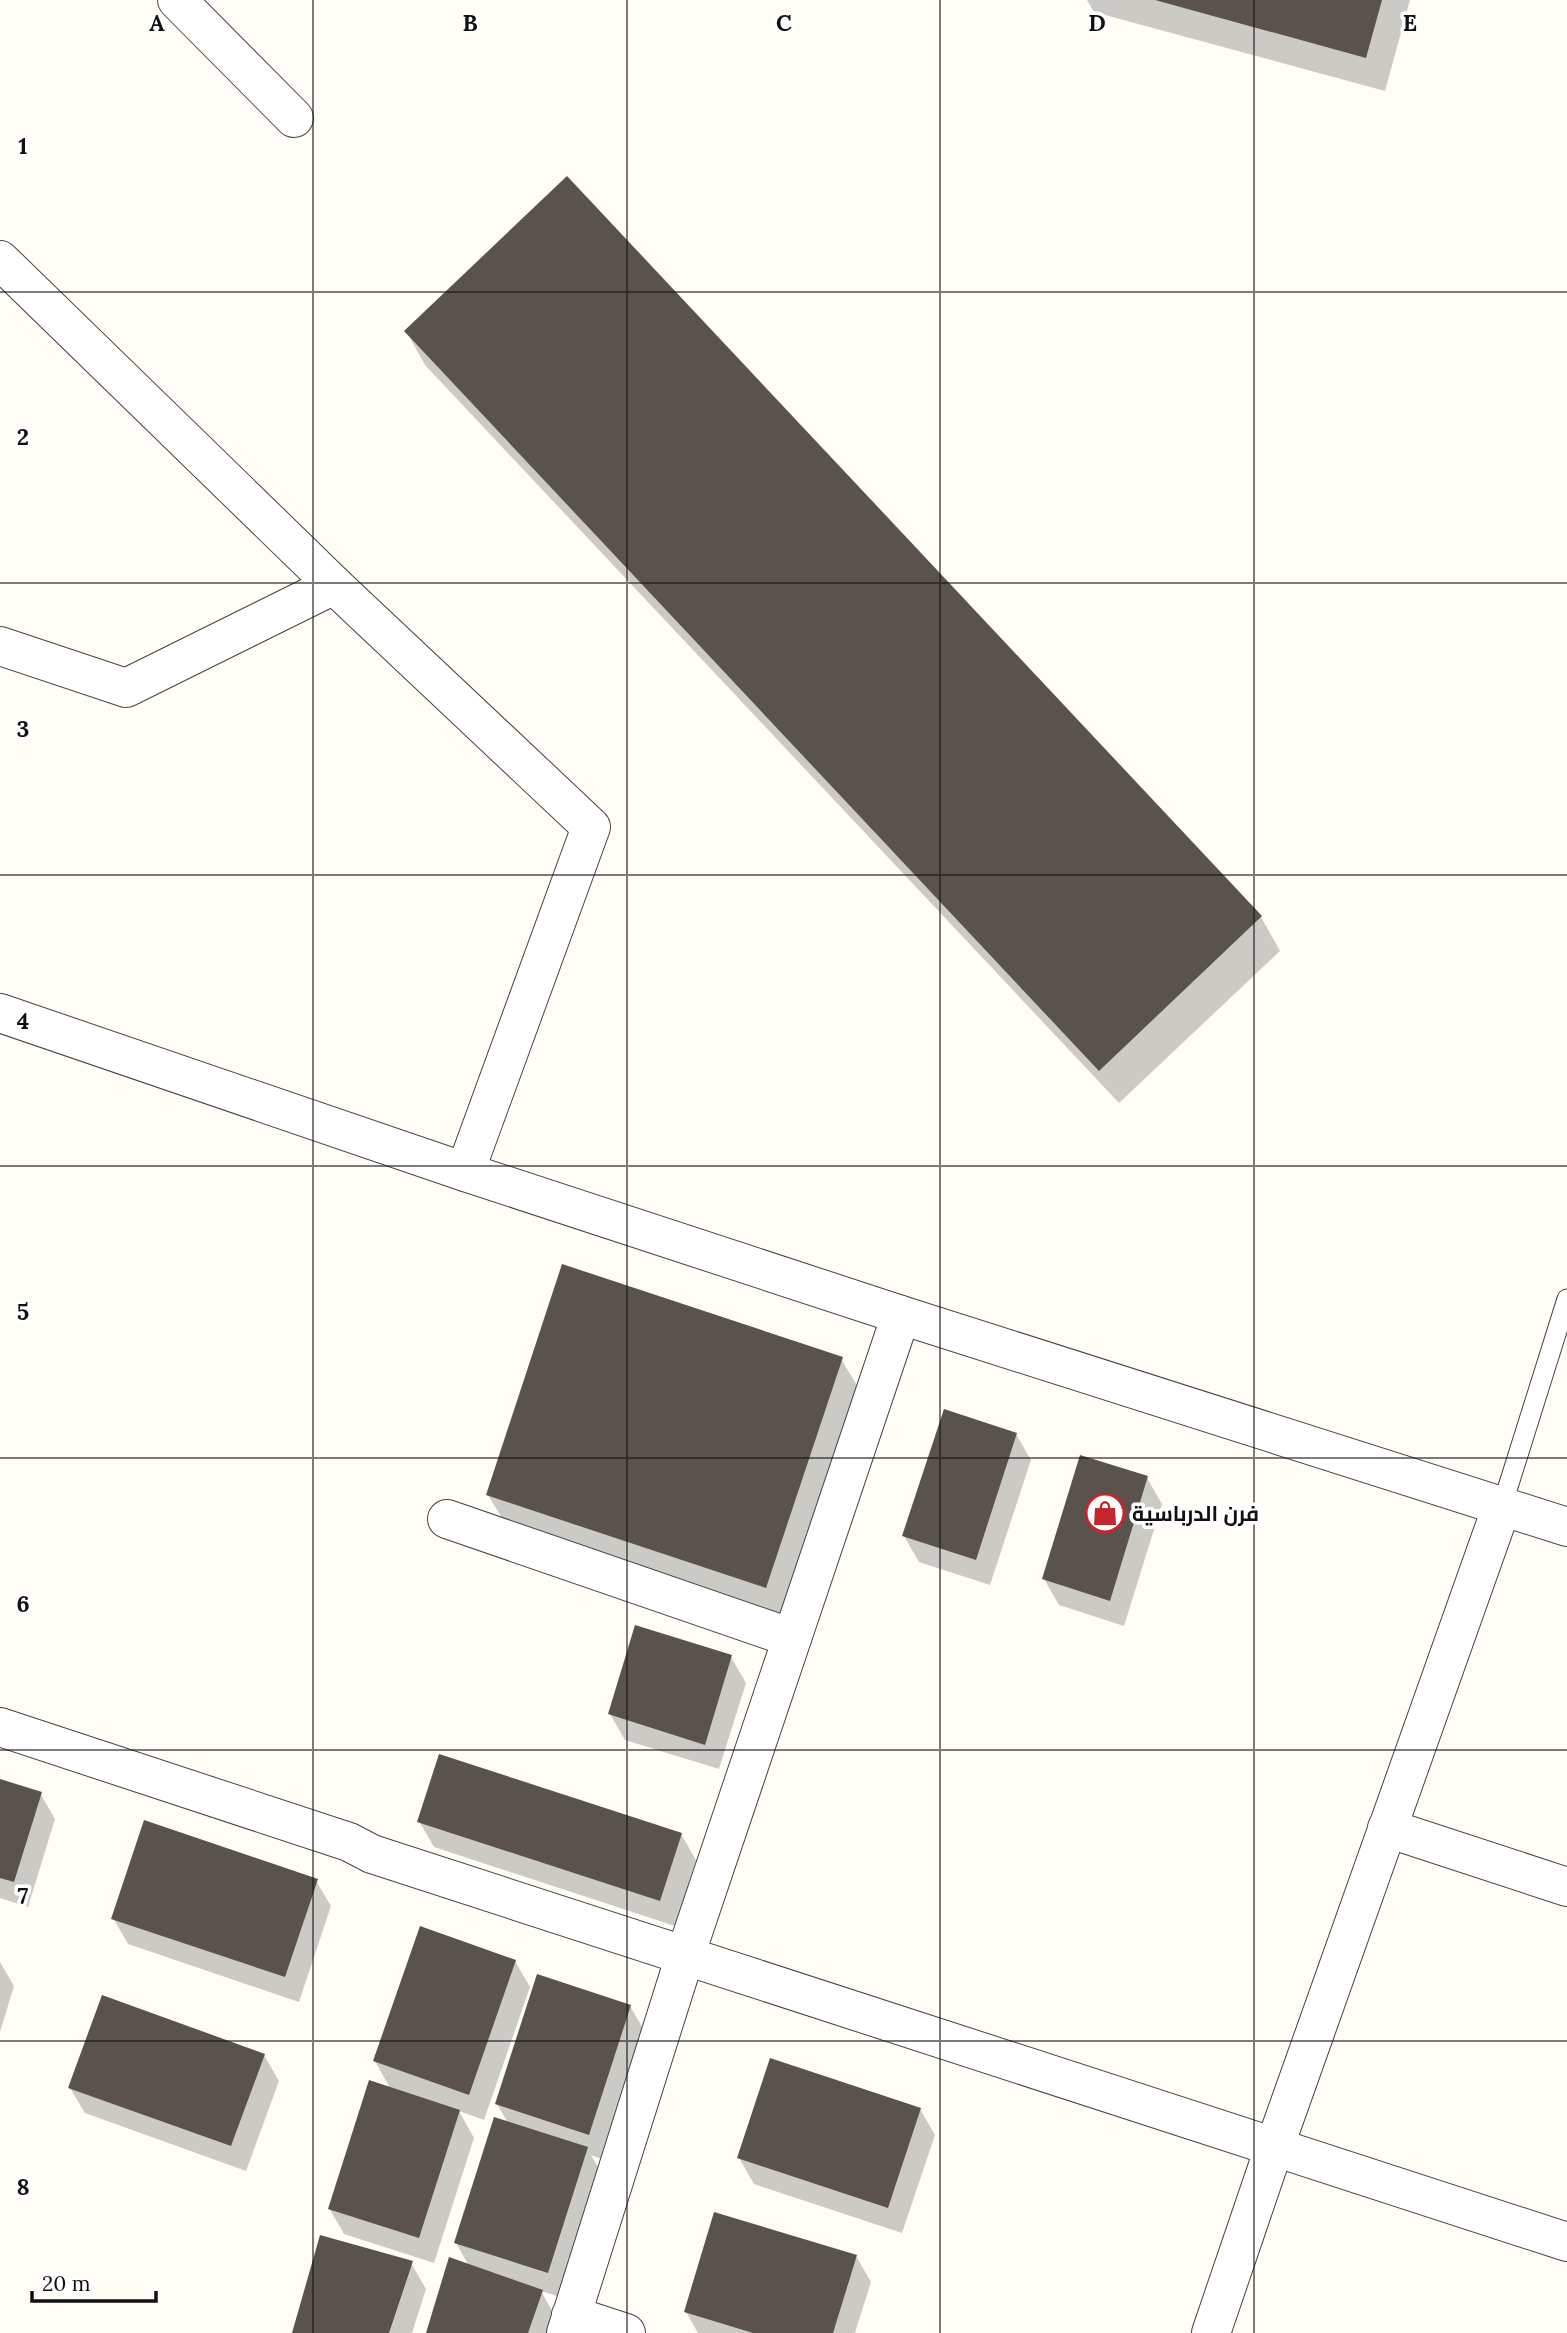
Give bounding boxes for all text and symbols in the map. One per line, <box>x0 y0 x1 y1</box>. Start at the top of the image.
text: A <box>149 8 165 37</box>
text: B <box>462 8 478 37</box>
text: C <box>776 8 792 37</box>
text: D <box>1088 8 1106 37</box>
text: E <box>1403 8 1417 37</box>
text: 1 <box>18 131 28 160</box>
text: 2 <box>17 422 29 451</box>
text: 3 <box>17 714 29 743</box>
text: 4 <box>17 1006 29 1035</box>
text: 5 <box>17 1297 29 1326</box>
shop icon: فرن الدرباسية <box>1084 1492 1126 1534</box>
place label: فرن الدرباسية <box>1132 1500 1259 1527</box>
text: 6 <box>16 1589 30 1618</box>
text: 7 <box>18 1881 29 1910</box>
text: 8 <box>16 2172 30 2201</box>
scale bar <box>32 2260 156 2304</box>
text: 20 m <box>42 2270 91 2297</box>

